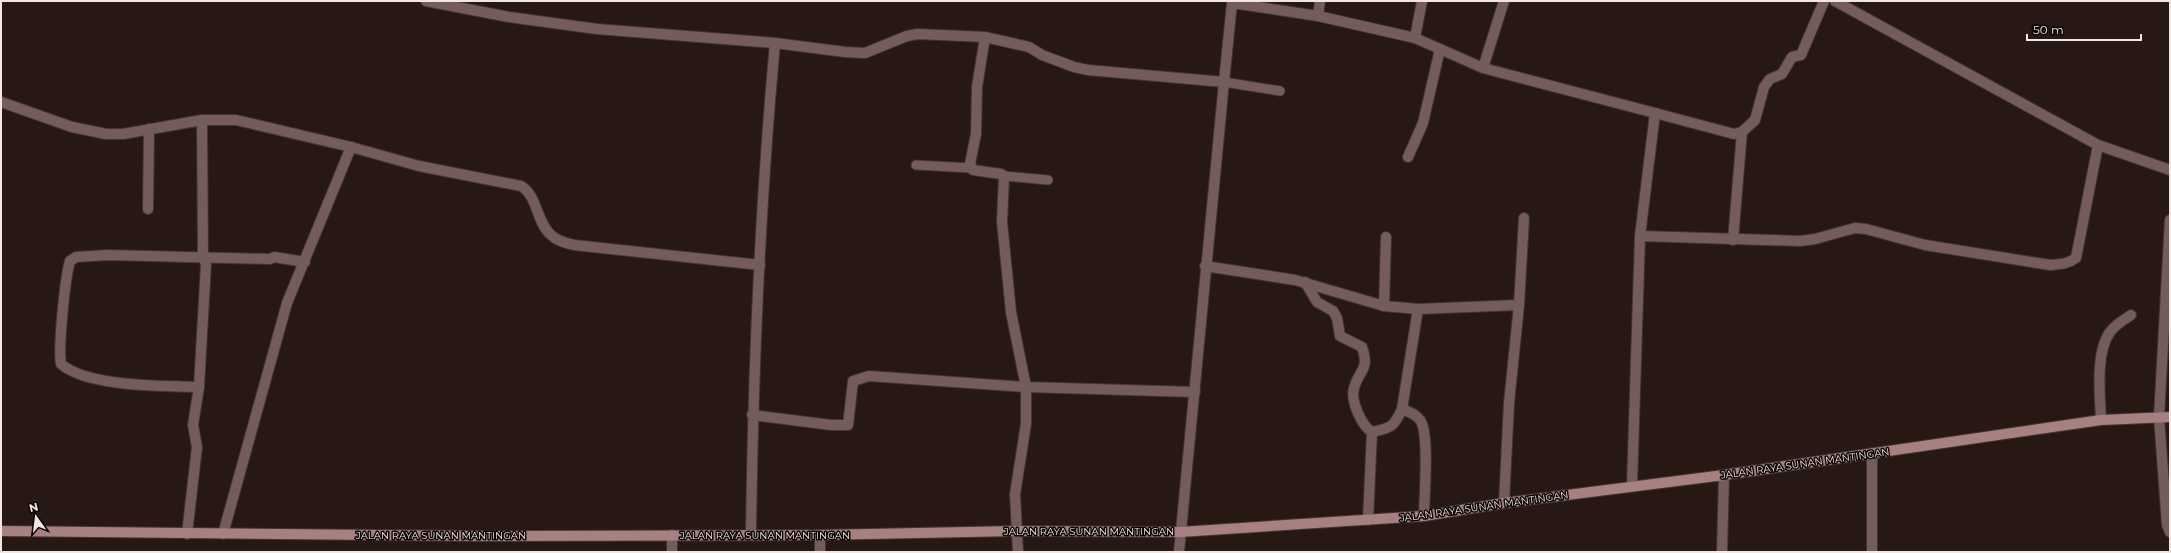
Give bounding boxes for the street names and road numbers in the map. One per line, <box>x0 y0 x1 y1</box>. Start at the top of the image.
street label: JALAN RAYA SUNAN MANTINGAN <box>1719 445 1890 482</box>
street label: JALAN RAYA SUNAN MANTINGAN <box>1398 488 1569 525</box>
street label: JALAN RAYA SUNAN MANTINGAN <box>1003 525 1174 538</box>
street label: JALAN RAYA SUNAN MANTINGAN <box>355 529 526 542</box>
street label: JALAN RAYA SUNAN MANTINGAN <box>679 529 850 542</box>

